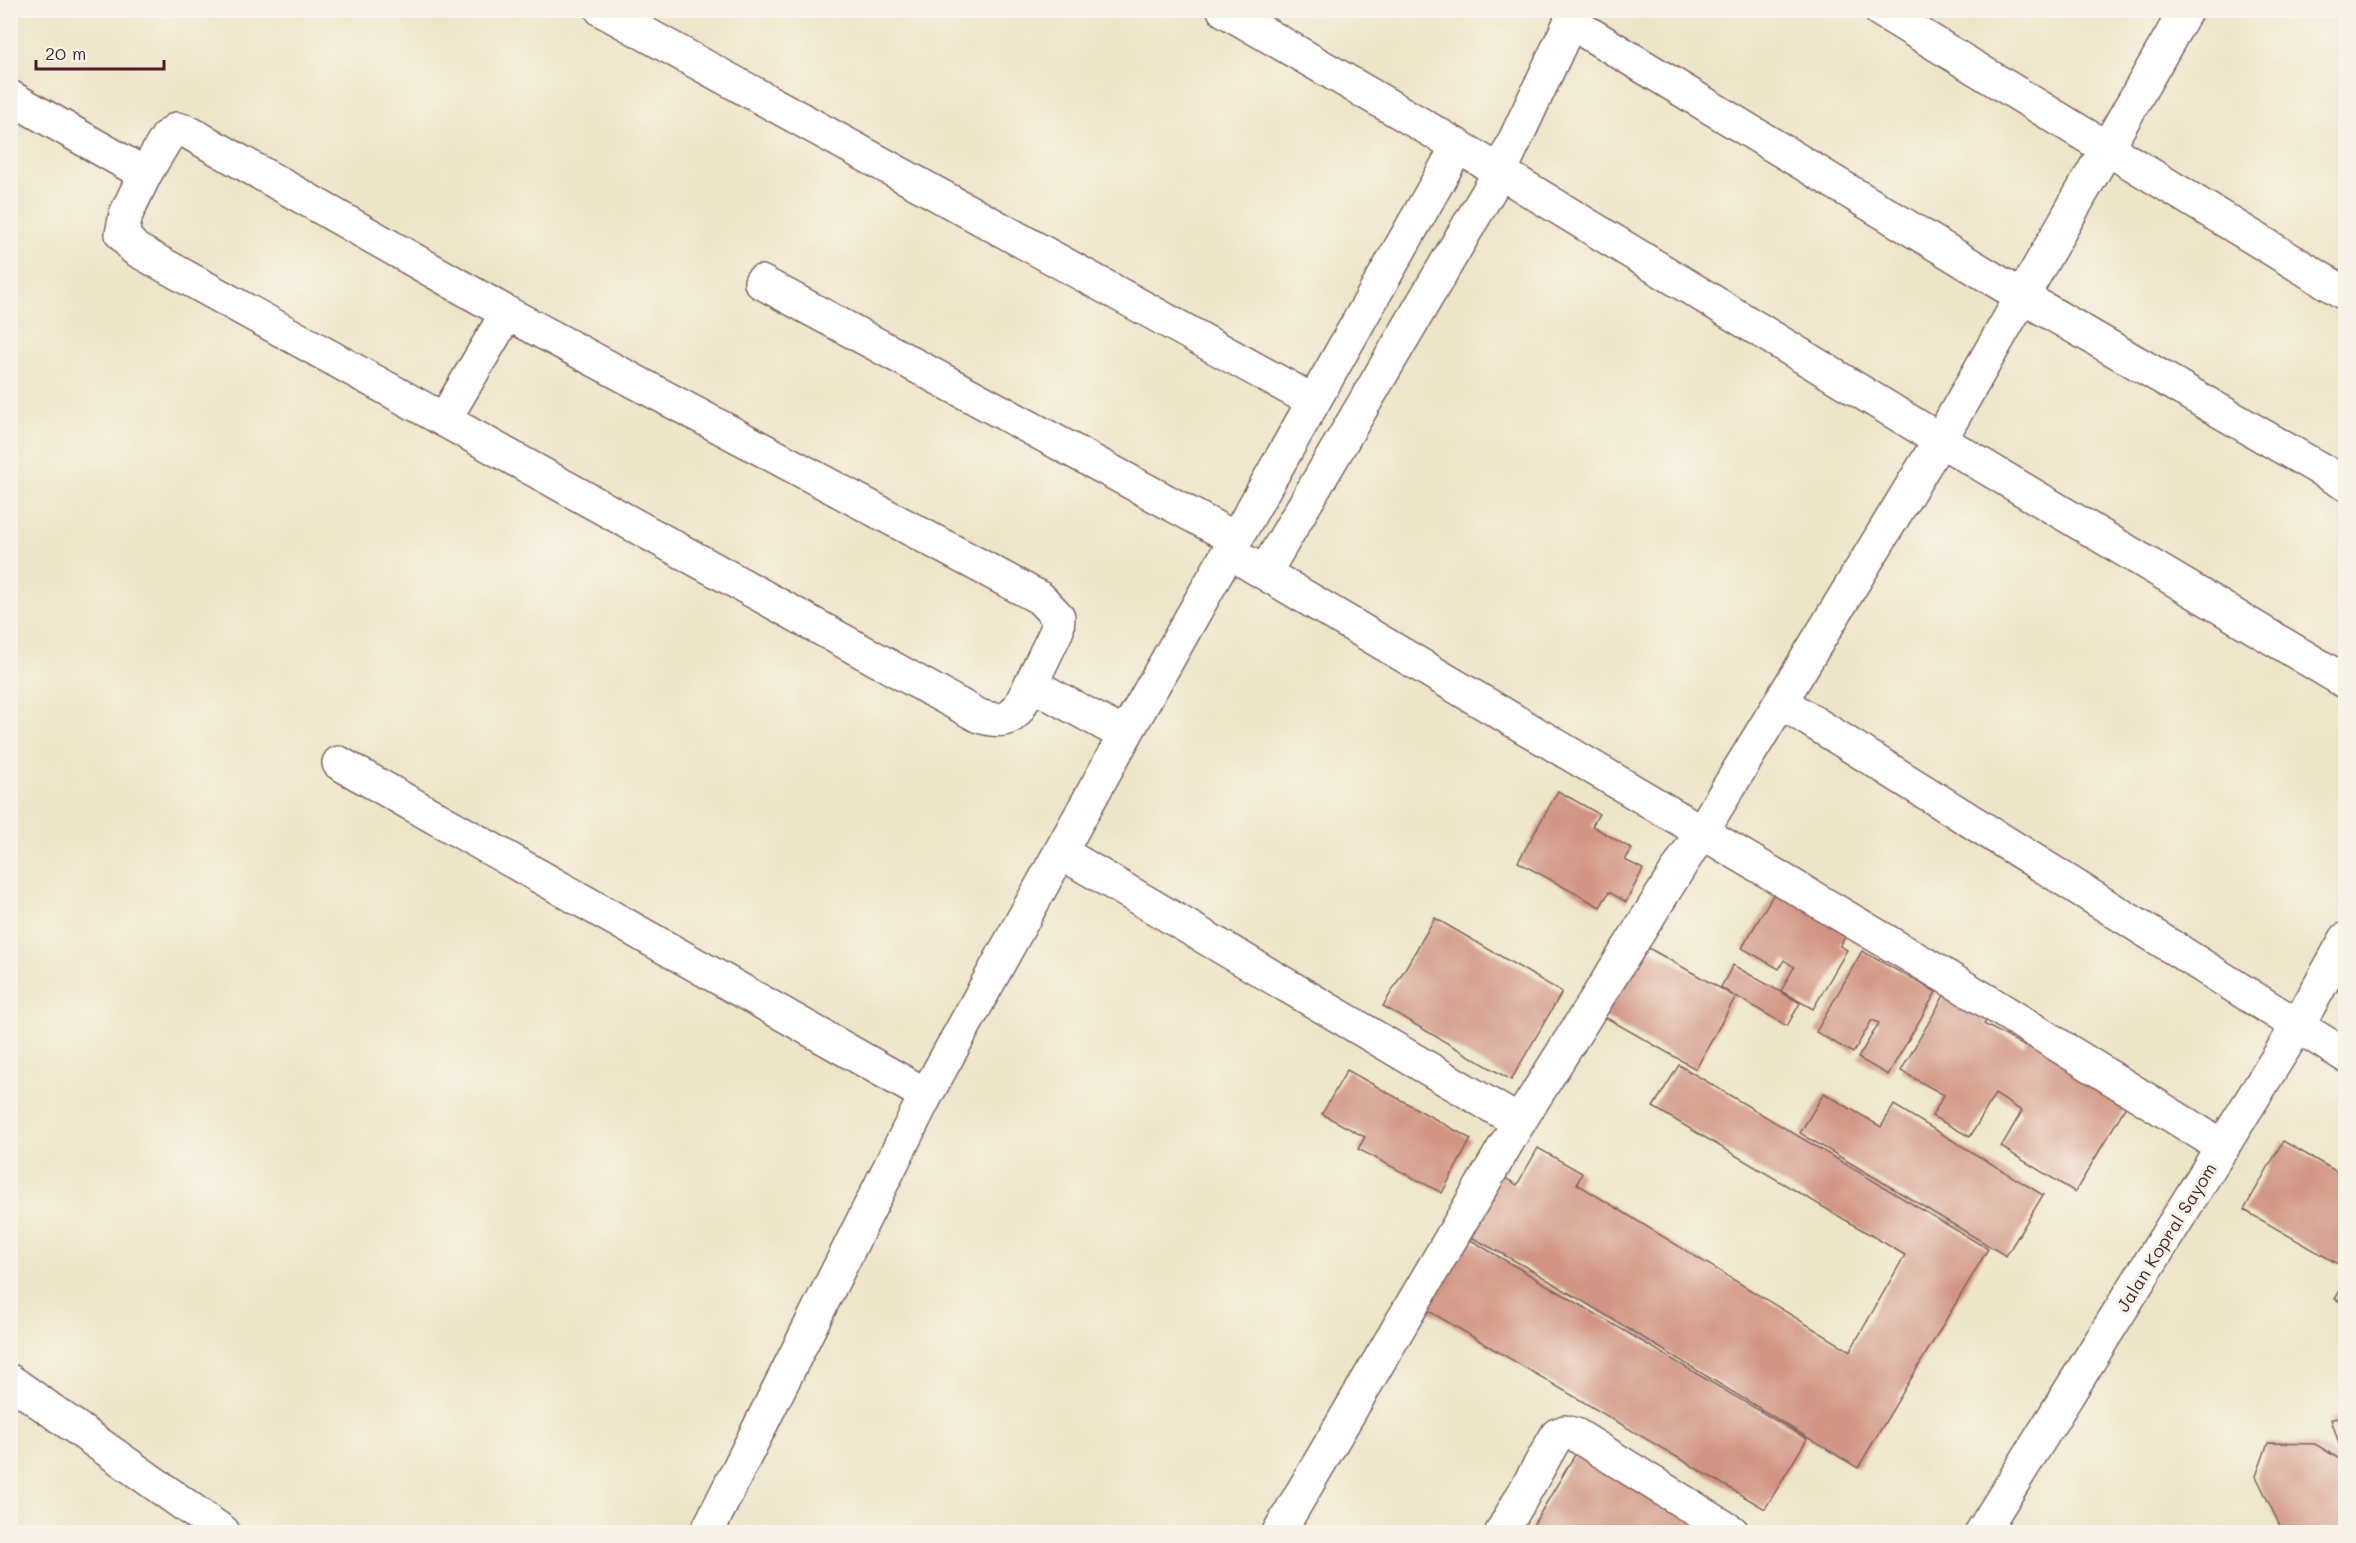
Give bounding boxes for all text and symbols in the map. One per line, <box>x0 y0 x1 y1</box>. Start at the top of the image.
scale bar <box>36 33 164 71</box>
text: 20 m <box>45 41 86 65</box>
street label: Jalan Kopral Sayom <box>2110 1158 2222 1316</box>

